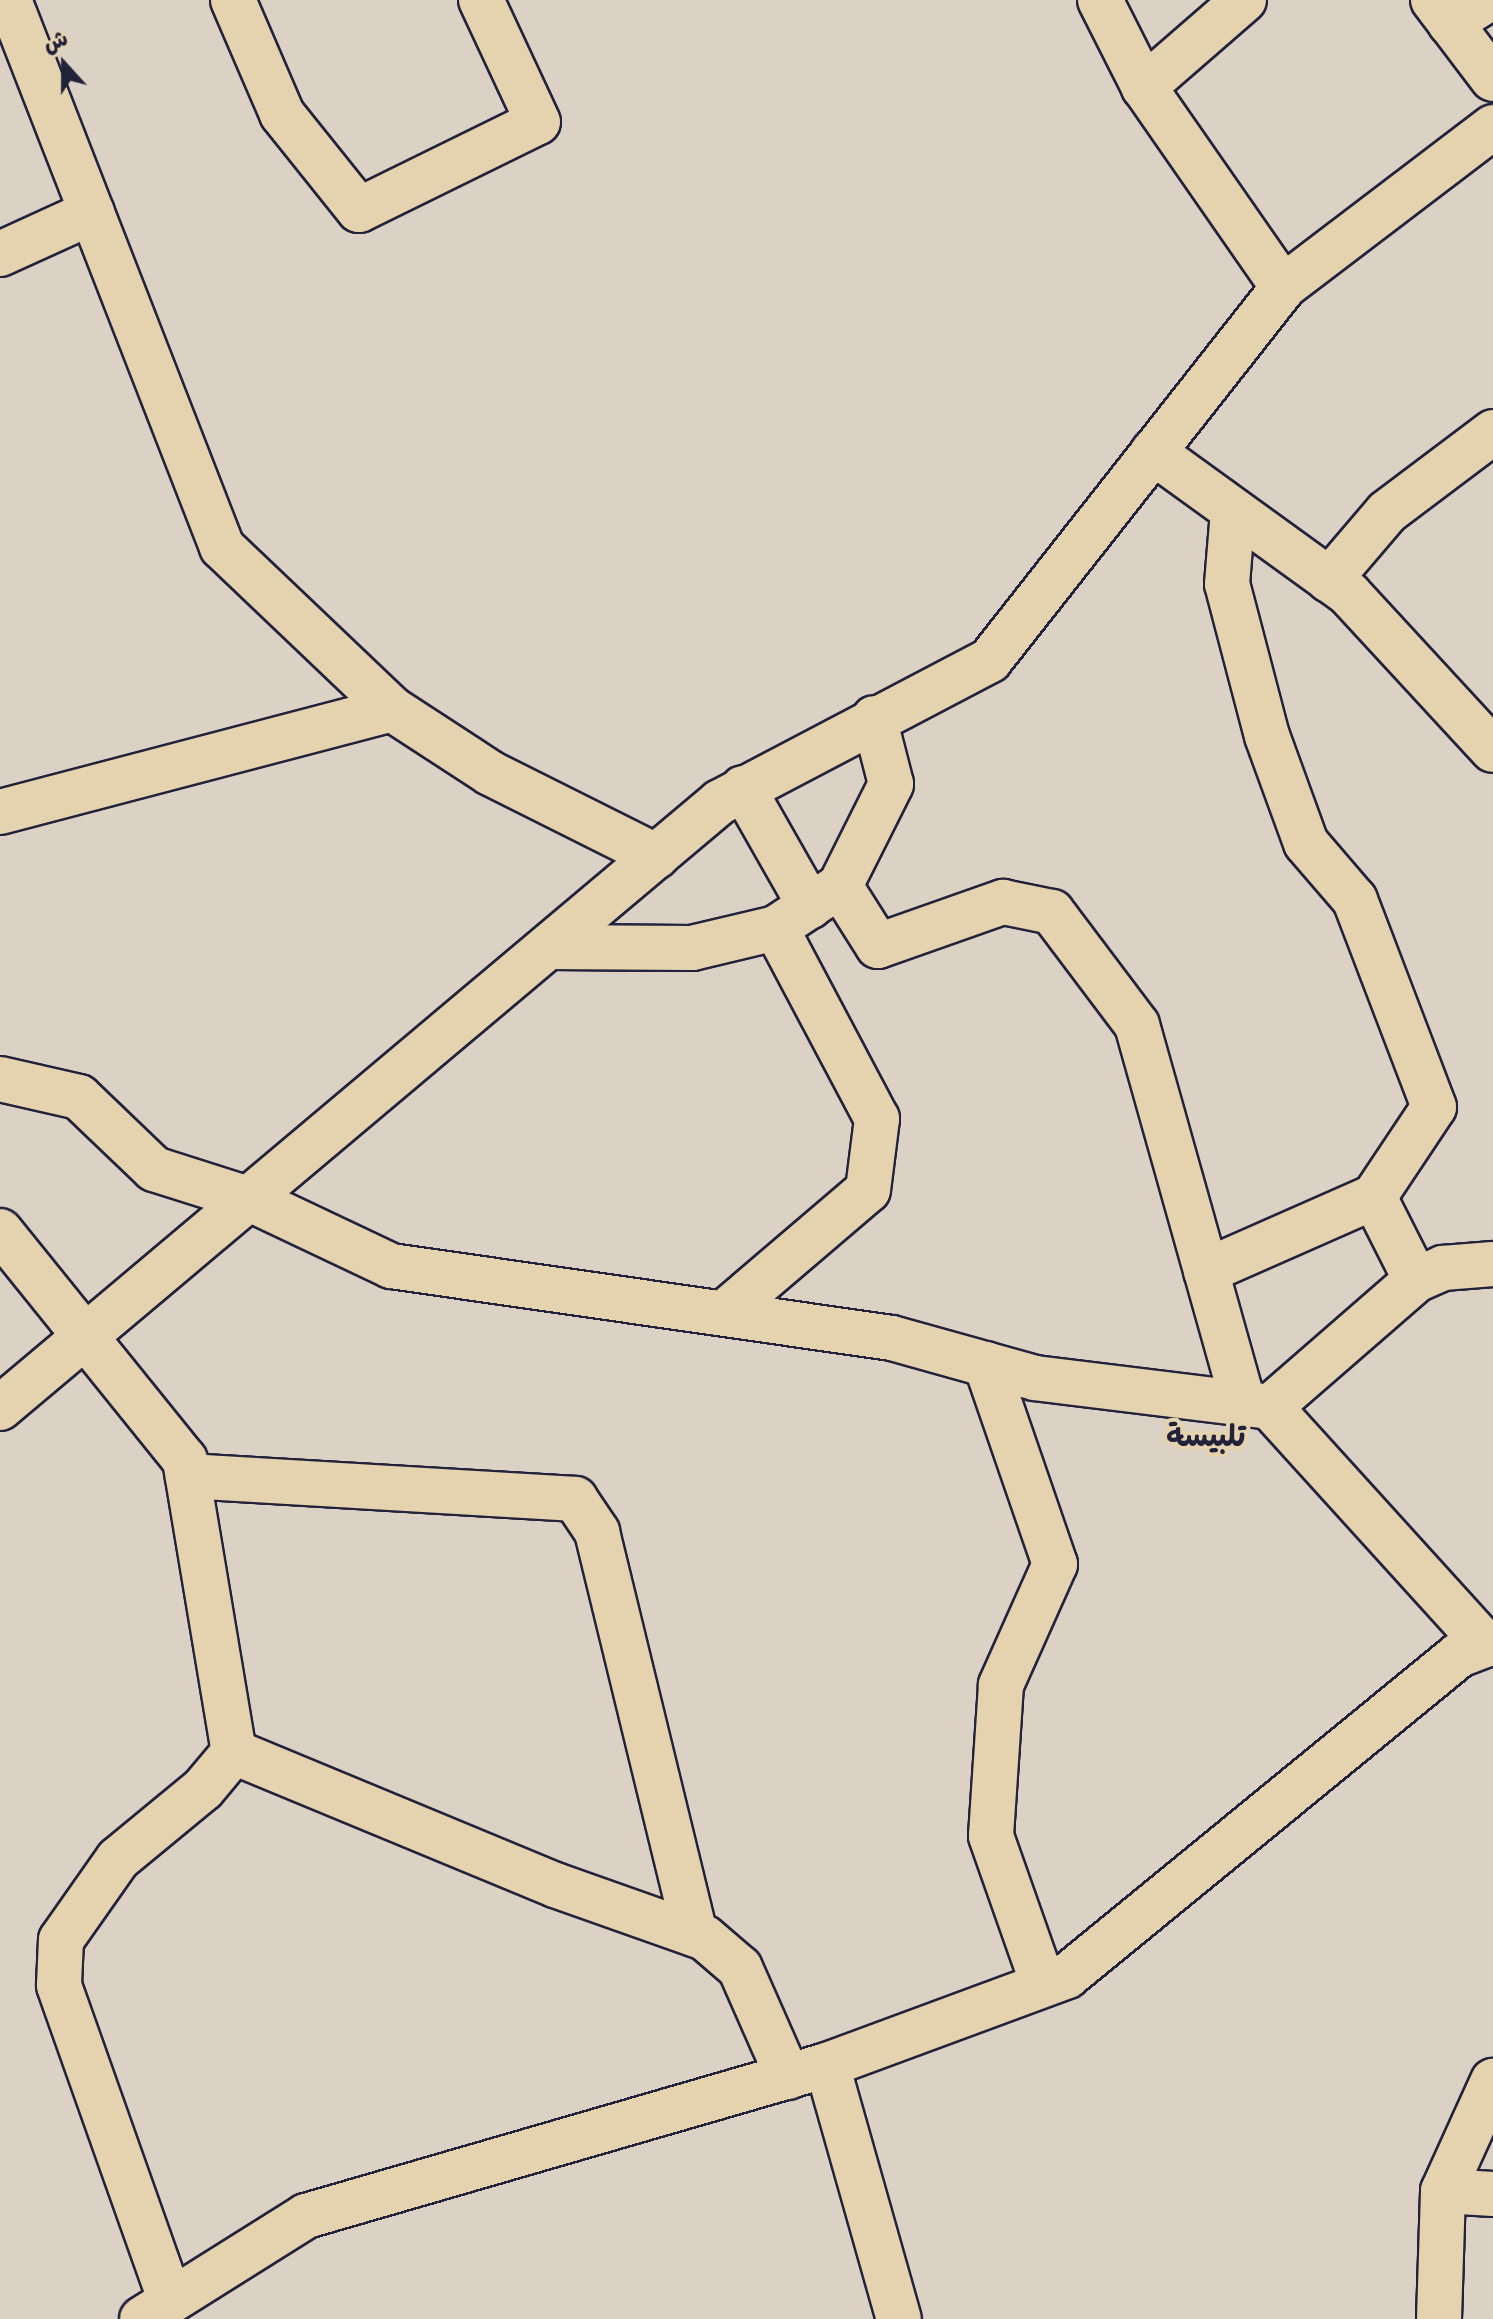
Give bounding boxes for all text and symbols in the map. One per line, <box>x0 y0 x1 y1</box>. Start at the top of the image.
north arrow <box>24 24 104 104</box>
text: ش <box>39 24 72 59</box>
district label: تلبيسة <box>1166 1419 1246 1455</box>

